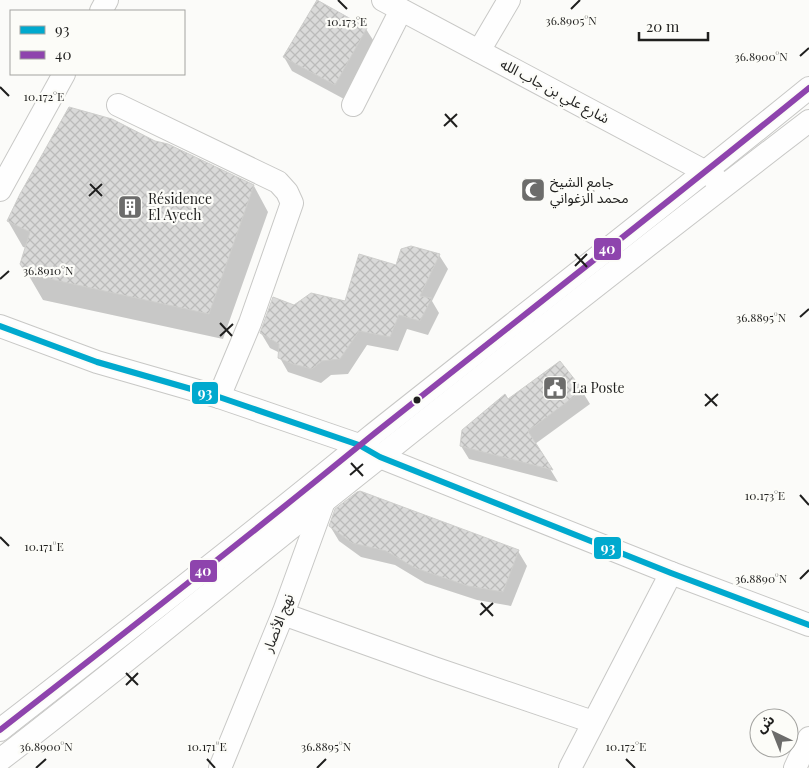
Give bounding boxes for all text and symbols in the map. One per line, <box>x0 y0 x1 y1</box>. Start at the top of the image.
legend <box>10 10 185 75</box>
scale bar <box>639 10 708 42</box>
text: 36.8905°N <box>545 12 597 28</box>
text: 10.173°E <box>327 13 367 29</box>
text: 20 m <box>646 16 680 36</box>
text: 93 <box>55 19 70 39</box>
text: 40 <box>55 44 71 64</box>
text: 36.8900°N <box>734 48 788 64</box>
street label: شارع علي بن جاب الله <box>496 54 613 129</box>
text: 10.172°E <box>24 88 64 104</box>
place label: جامع الشيخ محمد الزغواني <box>550 172 629 209</box>
mosque icon: جامع الشيخ محمد الزغواني <box>520 177 546 203</box>
place label: Résidence El Ayech <box>148 189 212 224</box>
building icon: Résidence El Ayech <box>117 194 143 220</box>
line badge: 40 <box>593 237 622 261</box>
text: 40 <box>599 239 615 258</box>
text: 36.8910°N <box>23 262 74 278</box>
text: 36.8895°N <box>736 309 787 325</box>
public building icon: La Poste <box>542 375 568 401</box>
place label: La Poste <box>572 378 625 397</box>
line badge: 93 <box>191 381 219 405</box>
text: 93 <box>198 383 212 402</box>
unlabelled marker <box>412 395 422 405</box>
text: 10.173°E <box>745 487 785 503</box>
line badge: 93 <box>593 536 622 560</box>
text: 10.171°E <box>24 538 64 554</box>
text: 93 <box>601 538 615 557</box>
line badge: 40 <box>189 559 218 583</box>
text: 40 <box>195 561 211 580</box>
text: 36.8890°N <box>735 570 788 586</box>
street label: نهج الأنصار <box>257 591 299 656</box>
north arrow <box>749 708 799 758</box>
text: ش <box>751 710 778 737</box>
text: 36.8900°N <box>19 738 73 754</box>
text: 10.171°E <box>187 738 227 754</box>
text: 36.8895°N <box>301 738 352 754</box>
text: 10.172°E <box>606 738 646 754</box>

